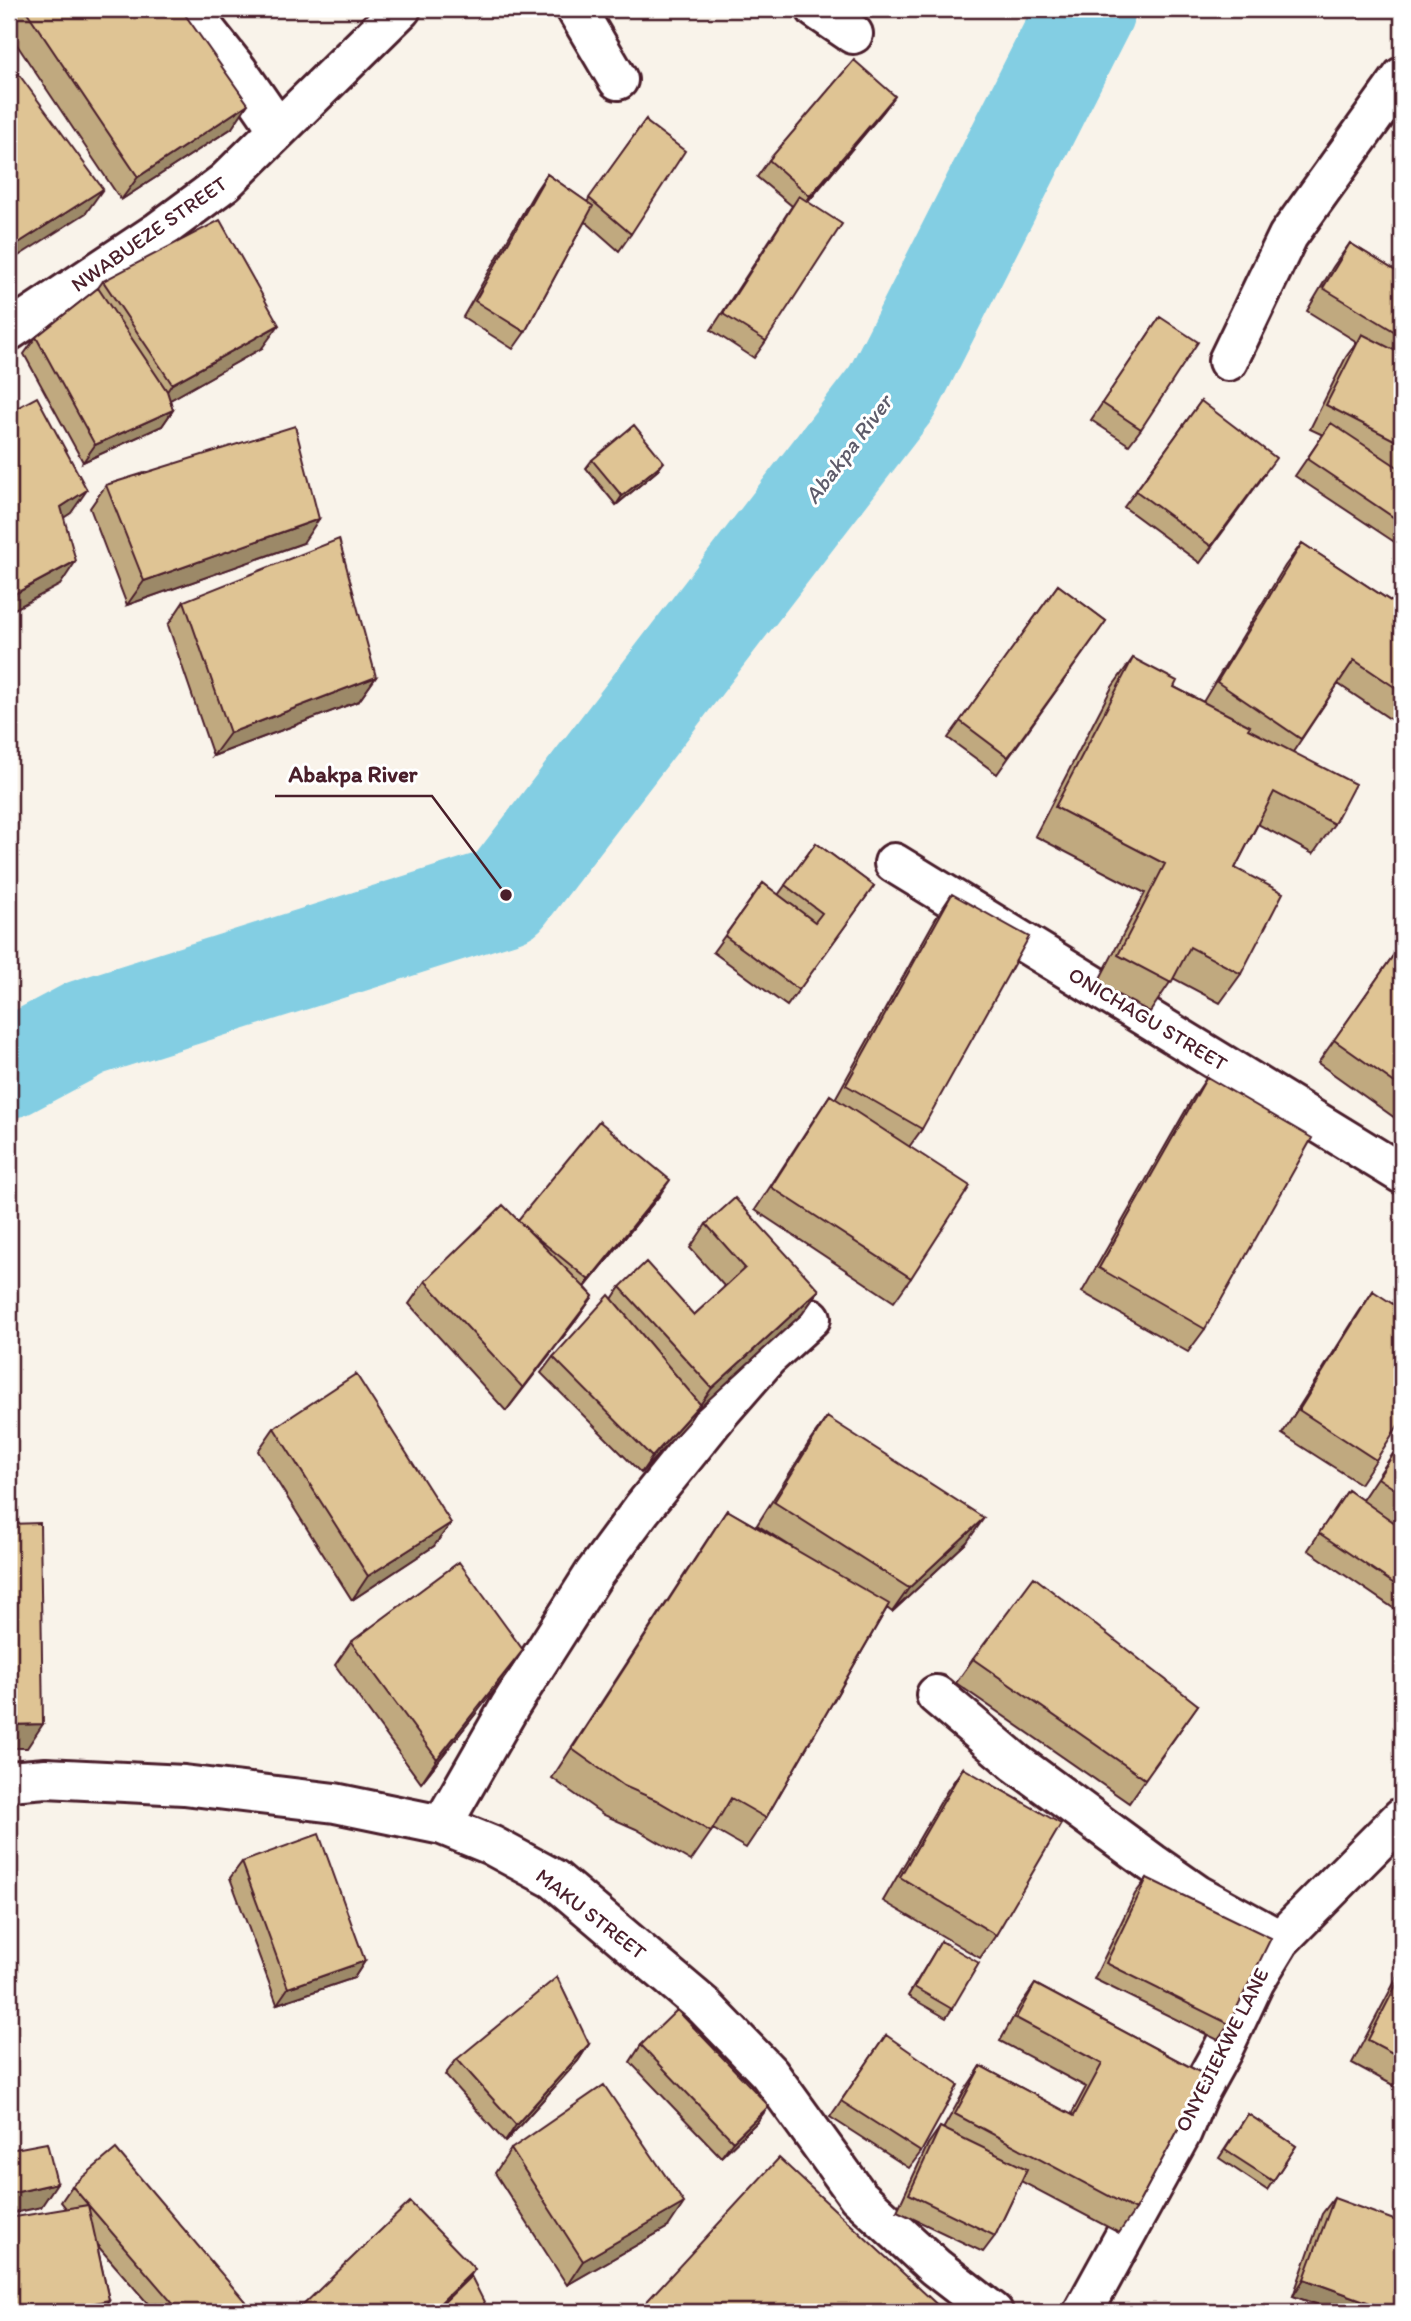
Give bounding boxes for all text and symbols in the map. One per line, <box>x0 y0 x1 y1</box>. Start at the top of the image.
street label: NWABUEZE STREET <box>66 170 232 297</box>
water label: Abakpa River <box>798 387 899 509</box>
callout: Abakpa River <box>275 752 432 796</box>
text: Abakpa River <box>287 760 418 788</box>
street label: ONICHAGU STREET <box>1064 961 1232 1076</box>
street label: MAKU STREET <box>531 1863 652 1965</box>
street label: ONYEJIEKWE LANE <box>1169 1964 1274 2136</box>

